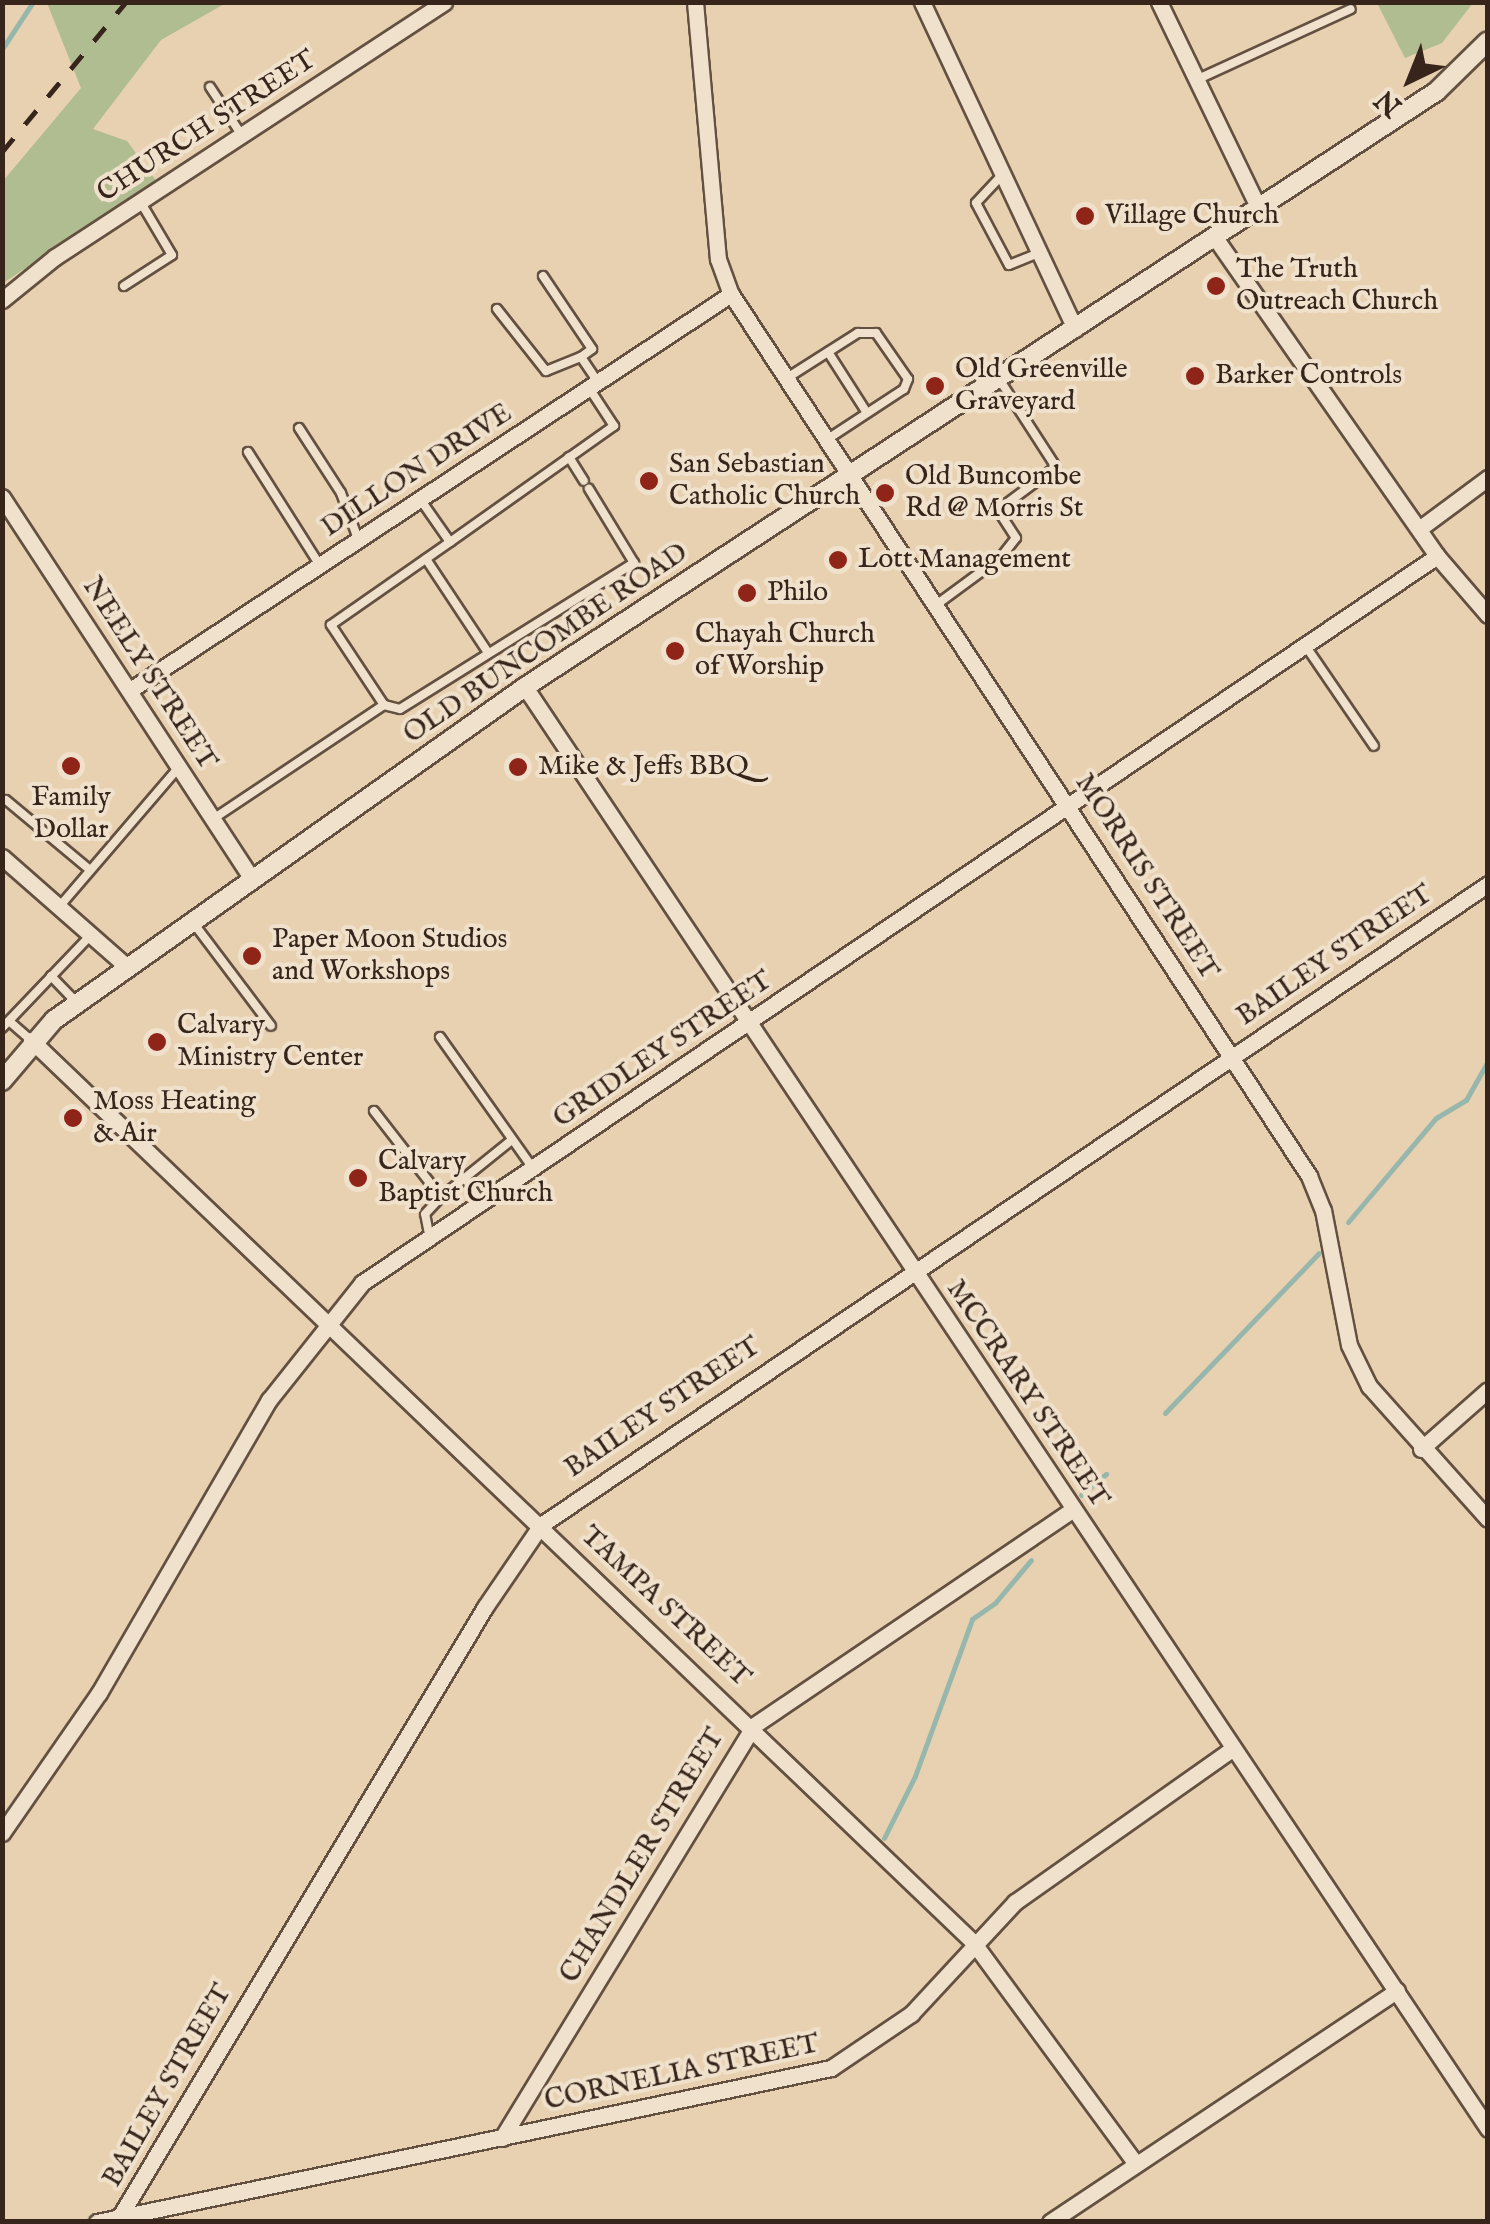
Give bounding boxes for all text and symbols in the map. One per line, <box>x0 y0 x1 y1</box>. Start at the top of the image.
north arrow <box>1360 30 1460 130</box>
street label: CHURCH STREET <box>91 44 323 210</box>
text: N <box>1368 81 1410 123</box>
place label: Village Church <box>1105 199 1279 233</box>
marker: Village Church <box>1074 205 1096 227</box>
place label: The Truth Outreach Church <box>1236 253 1438 319</box>
marker: The Truth Outreach Church <box>1205 275 1227 297</box>
place label: Old Greenville Graveyard <box>955 353 1128 419</box>
place label: Barker Controls <box>1215 359 1402 393</box>
marker: Barker Controls <box>1184 365 1206 387</box>
marker: Old Greenville Graveyard <box>924 375 946 397</box>
street label: DILLON DRIVE <box>316 397 518 545</box>
place label: San Sebastian Catholic Church <box>669 448 860 514</box>
place label: Old Buncombe Rd @ Morris St <box>905 460 1083 526</box>
marker: San Sebastian Catholic Church <box>638 470 660 492</box>
marker: Old Buncombe Rd @ Morris St <box>874 482 896 504</box>
street label: OLD BUNCOMBE ROAD <box>398 536 694 752</box>
place label: Lott Management <box>858 543 1071 577</box>
marker: Lott Management <box>827 549 849 571</box>
street label: NEELY STREET <box>74 572 224 776</box>
place label: Philo <box>767 576 828 610</box>
marker: Philo <box>736 582 758 604</box>
place label: Chayah Church of Worship <box>695 618 875 684</box>
marker: Chayah Church of Worship <box>664 640 686 662</box>
place label: Mike & Jeffs BBQ <box>538 750 749 784</box>
marker: Family Dollar <box>60 755 82 777</box>
marker: Mike & Jeffs BBQ <box>507 756 529 778</box>
street label: MORRIS STREET <box>1067 768 1225 986</box>
place label: Family Dollar <box>31 781 111 847</box>
street label: BAILEY STREET <box>1231 878 1439 1034</box>
place label: Paper Moon Studios and Workshops <box>272 923 507 989</box>
marker: Paper Moon Studios and Workshops <box>241 945 263 967</box>
street label: GRIDLEY STREET <box>547 964 779 1136</box>
place label: Calvary Ministry Center <box>177 1009 363 1075</box>
marker: Calvary Ministry Center <box>146 1031 168 1053</box>
place label: Moss Heating & Air <box>93 1085 256 1151</box>
marker: Moss Heating & Air <box>62 1107 84 1129</box>
place label: Calvary Baptist Church <box>378 1145 553 1211</box>
marker: Calvary Baptist Church <box>347 1167 369 1189</box>
street label: MCCRARY STREET <box>938 1274 1116 1514</box>
street label: BAILEY STREET <box>559 1330 767 1486</box>
street label: TAMPA STREET <box>573 1520 757 1694</box>
street label: CHANDLER STREET <box>554 1723 732 1989</box>
street label: BAILEY STREET <box>96 1979 240 2193</box>
street label: CORNELIA STREET <box>542 2027 822 2119</box>

